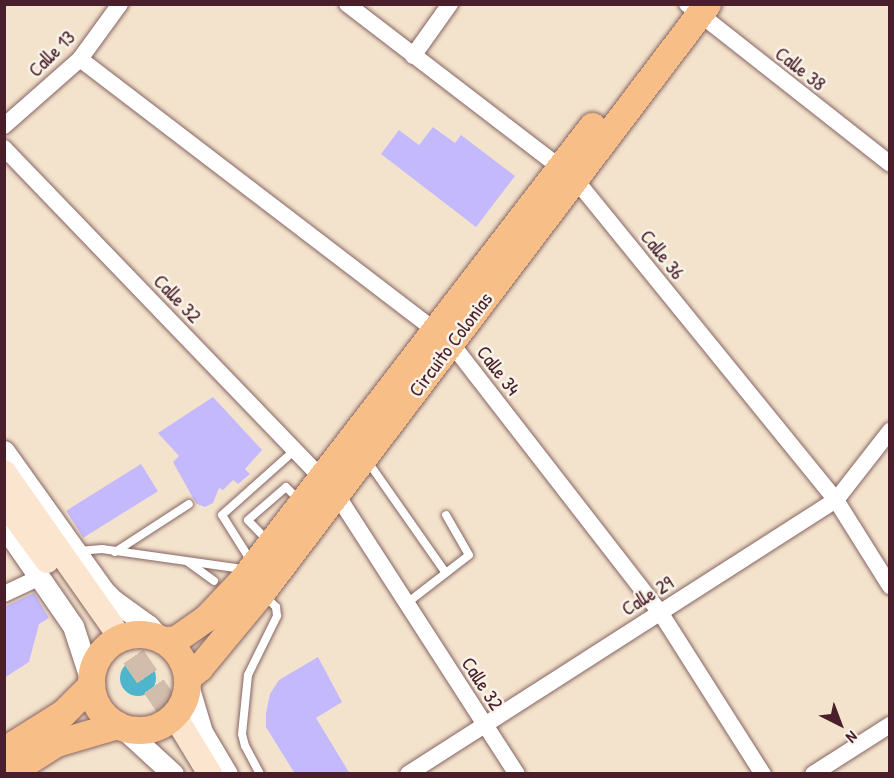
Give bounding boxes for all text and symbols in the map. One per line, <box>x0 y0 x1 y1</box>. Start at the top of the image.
street label: Calle 13 <box>23 25 79 81</box>
street label: Calle 38 <box>771 41 831 95</box>
street label: Calle 36 <box>636 224 690 284</box>
street label: Calle 32 <box>149 269 207 327</box>
street label: Circuito Colonias <box>403 287 497 401</box>
street label: Calle 34 <box>472 340 526 400</box>
street label: Calle 29 <box>617 570 677 620</box>
street label: Calle 32 <box>457 652 509 714</box>
north arrow <box>810 694 870 754</box>
text: N <box>842 726 863 748</box>

